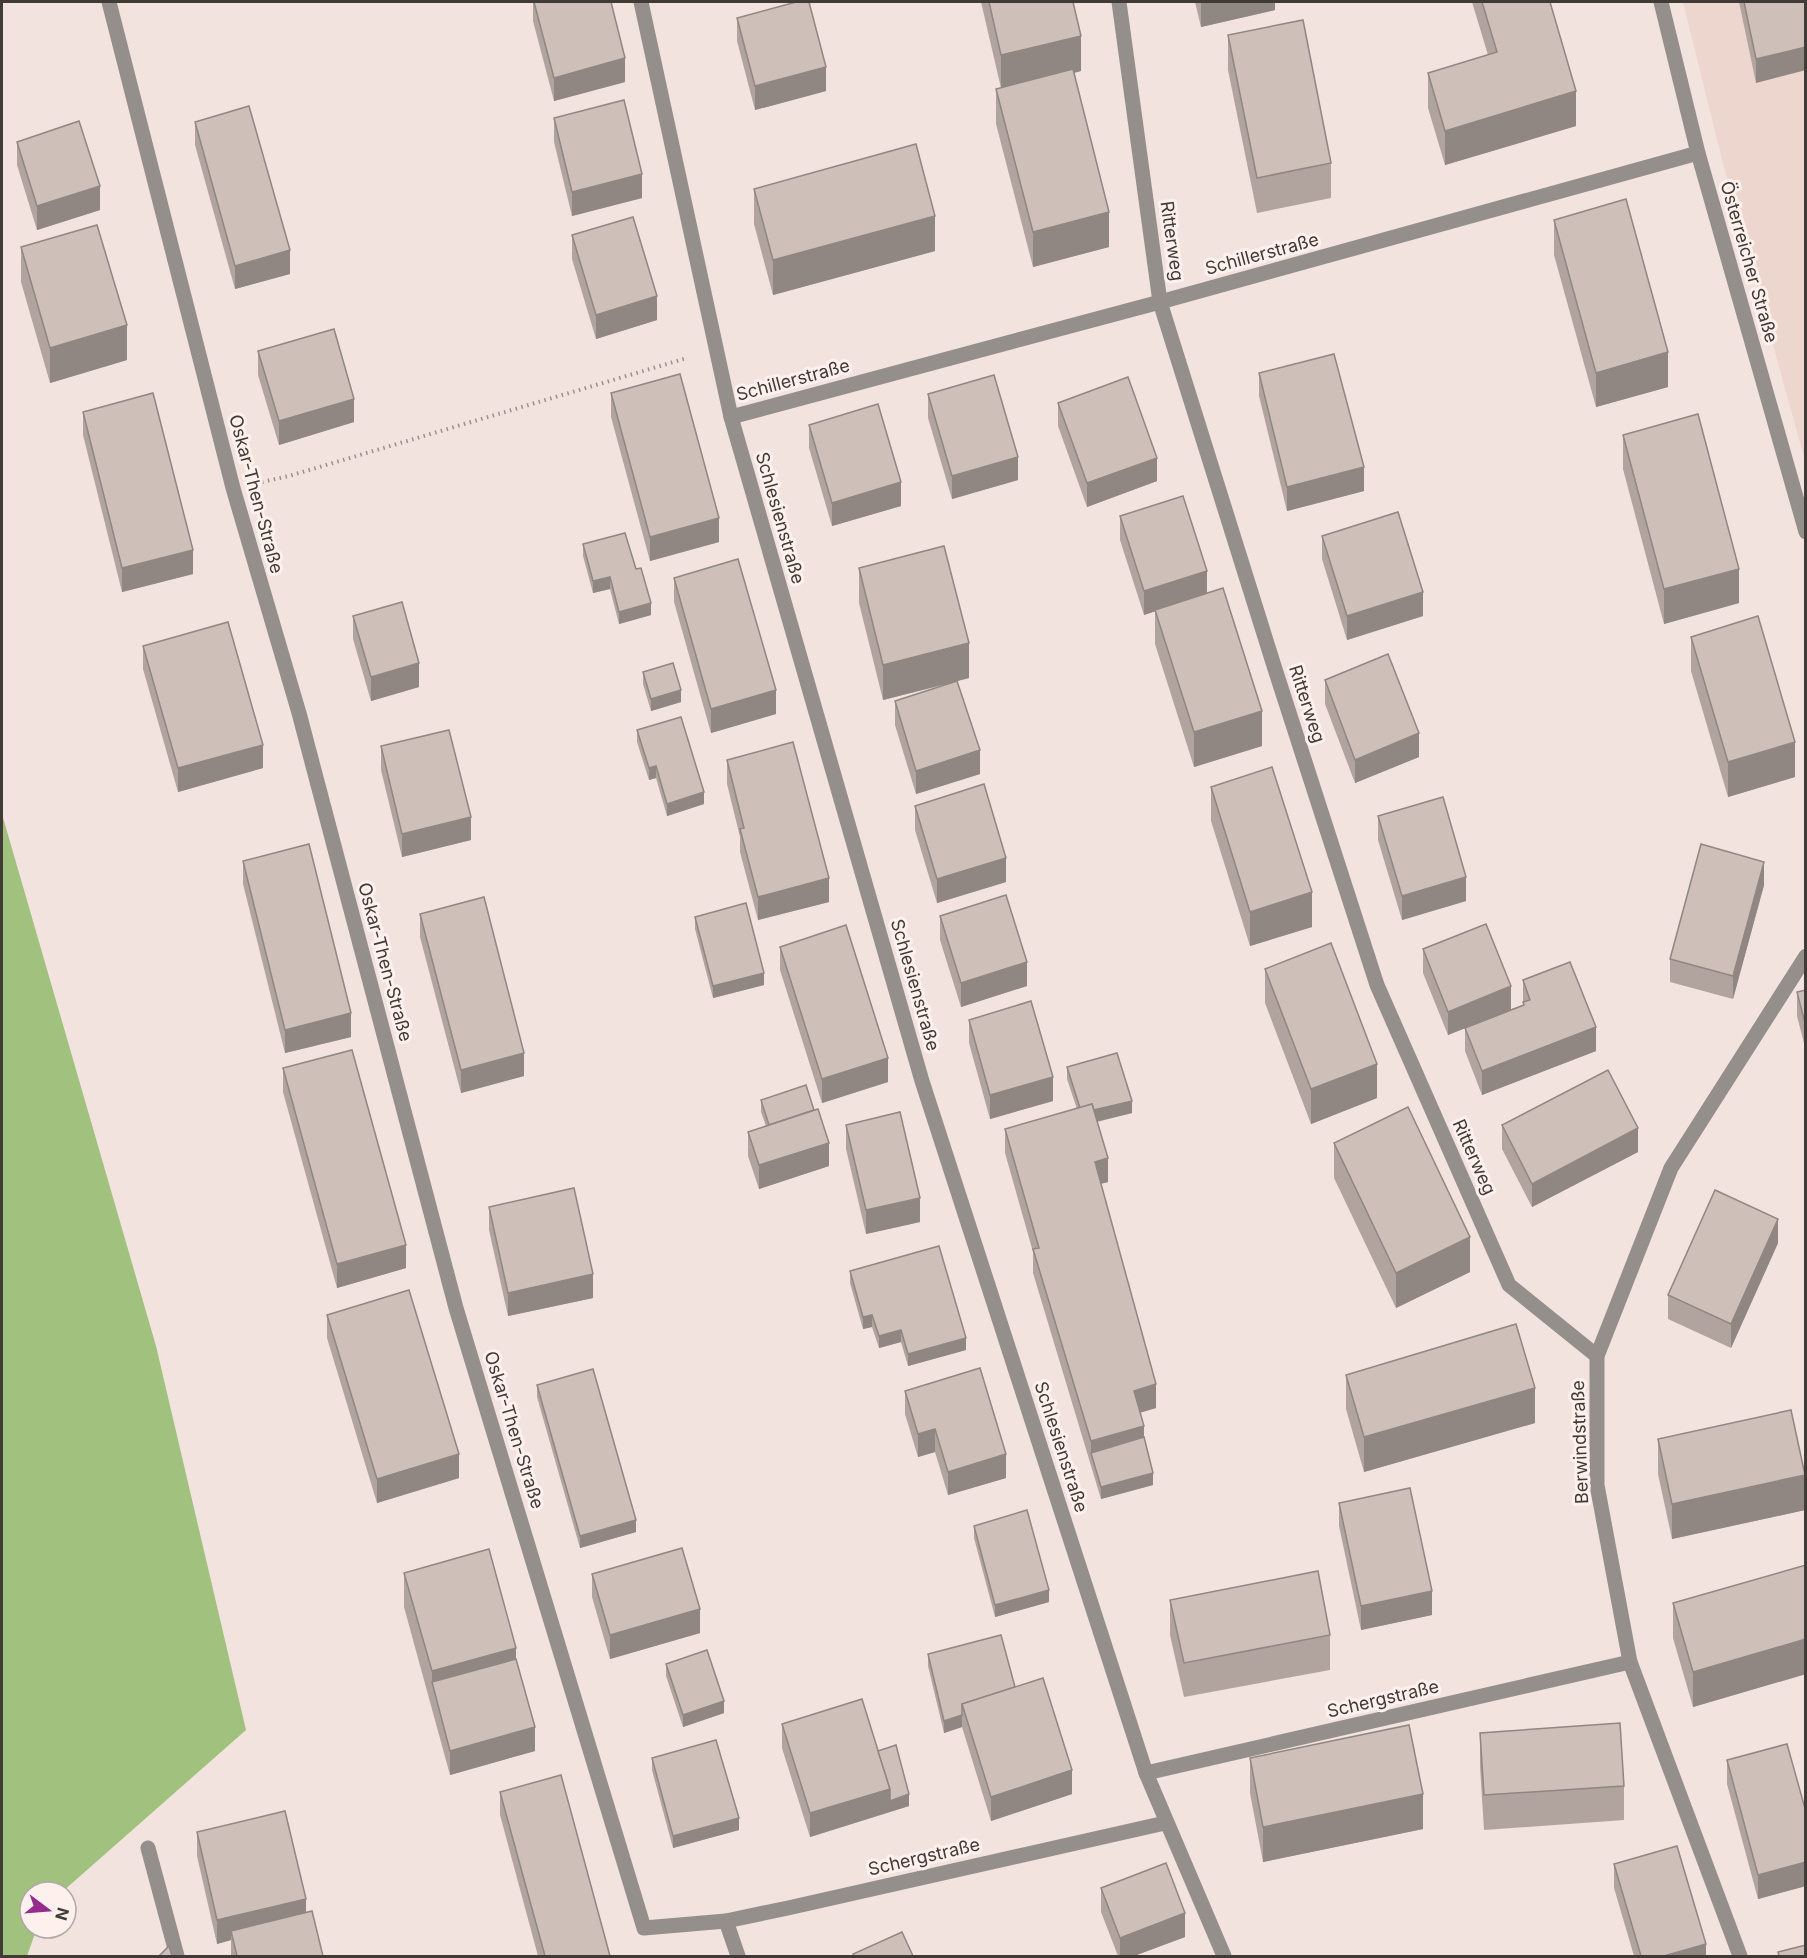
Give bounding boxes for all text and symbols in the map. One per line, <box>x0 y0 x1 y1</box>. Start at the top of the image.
street label: Österreicher Straße <box>1716 178 1784 345</box>
street label: Ritterweg <box>1156 200 1188 282</box>
street label: Schillerstraße <box>1203 228 1321 279</box>
street label: Schillerstraße <box>734 354 852 405</box>
street label: Oskar-Then-Straße <box>225 412 288 576</box>
street label: Schlesienstraße <box>752 450 809 586</box>
street label: Ritterweg <box>1285 662 1330 745</box>
street label: Oskar-Then-Straße <box>354 880 417 1044</box>
street label: Schlesienstraße <box>887 917 944 1053</box>
street label: Ritterweg <box>1448 1116 1500 1198</box>
street label: Oskar-Then-Straße <box>480 1348 548 1511</box>
street label: Schlesienstraße <box>1030 1379 1093 1515</box>
street label: Berwindstraße <box>1567 1380 1592 1504</box>
street label: Schergstraße <box>1325 1675 1441 1722</box>
street label: Schergstraße <box>866 1833 982 1880</box>
north arrow <box>18 1880 78 1940</box>
text: N <box>51 1906 74 1923</box>

